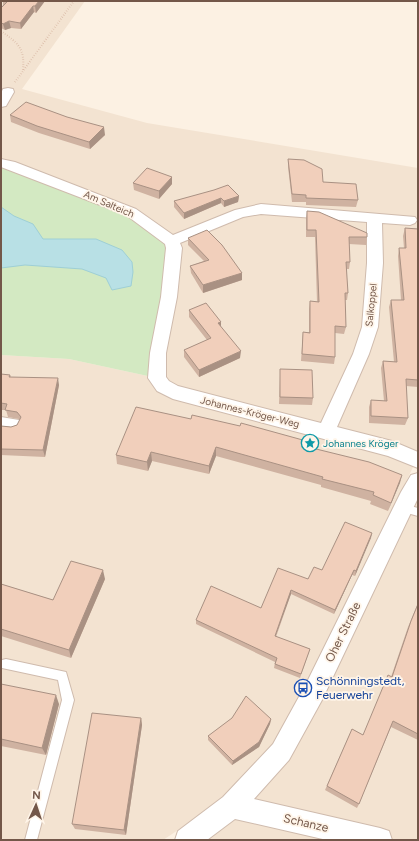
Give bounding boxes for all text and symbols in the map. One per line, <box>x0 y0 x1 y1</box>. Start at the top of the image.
street label: Am Salteich <box>82 188 137 221</box>
street label: Salkoppel <box>362 283 380 327</box>
street label: Johannes-Kröger-Weg <box>199 393 301 431</box>
place icon: Johannes Kröger <box>300 433 320 453</box>
place label: Johannes Kröger <box>323 437 399 450</box>
street label: Oher Straße <box>322 599 364 664</box>
place label: Schönningstedt, Feuerwehr <box>316 674 405 702</box>
bus stop icon: Schönningstedt, Feuerwehr <box>293 678 313 698</box>
north arrow <box>16 785 56 825</box>
text: N <box>32 789 41 802</box>
street label: Schanze <box>282 811 330 835</box>

